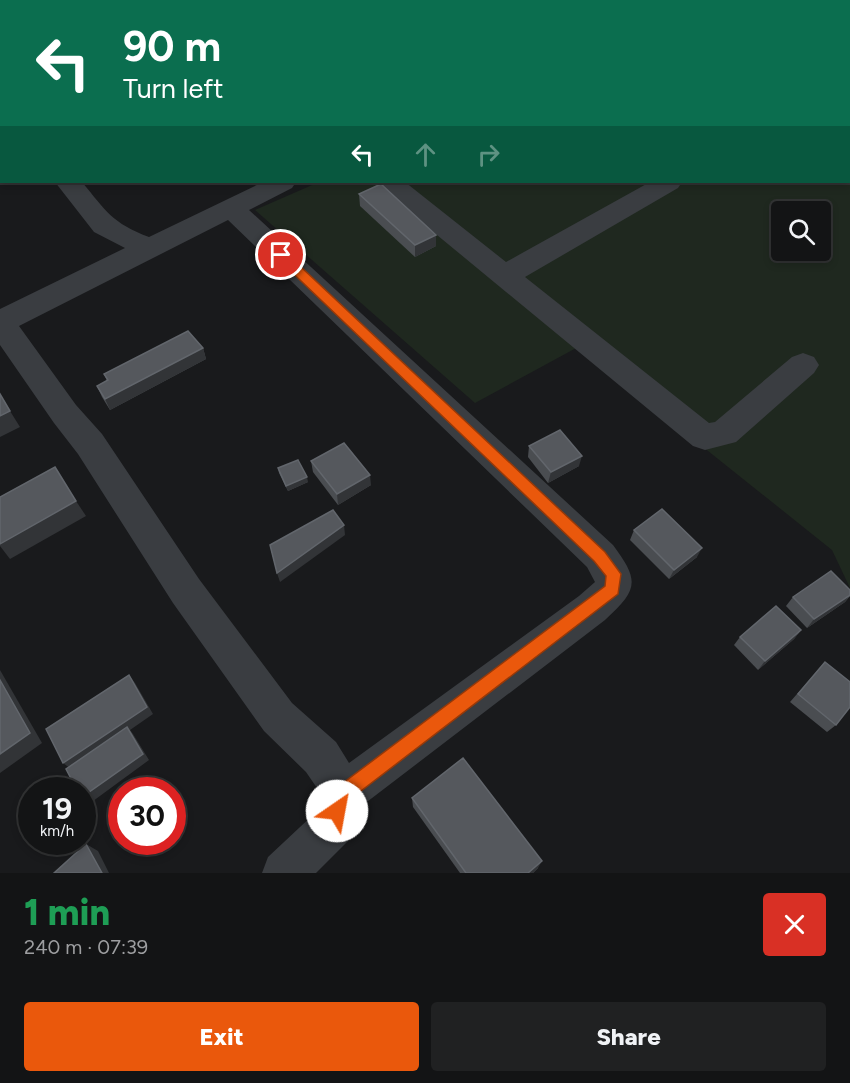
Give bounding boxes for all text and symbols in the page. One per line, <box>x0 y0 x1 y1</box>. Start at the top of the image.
text: 90 m <box>123 21 221 72</box>
icon: left <box>24 24 102 102</box>
text: Turn left <box>123 72 223 105</box>
icon: left <box>346 138 379 171</box>
icon: ahead <box>409 138 442 171</box>
icon: right <box>472 138 505 171</box>
map controls <box>771 201 831 261</box>
button: search <box>771 201 831 261</box>
pin <box>255 229 306 280</box>
icon: arrive <box>264 238 297 271</box>
speed limit sign: 30 <box>108 777 186 855</box>
position arrow <box>305 779 369 843</box>
text: 19 <box>42 790 72 827</box>
text: km/h <box>40 822 74 840</box>
text: 1 min <box>24 891 110 934</box>
button: close <box>763 893 826 956</box>
text: 240 m · 07:39 <box>24 935 148 959</box>
button: Exit <box>24 1002 419 1071</box>
button: Share <box>431 1002 826 1071</box>

